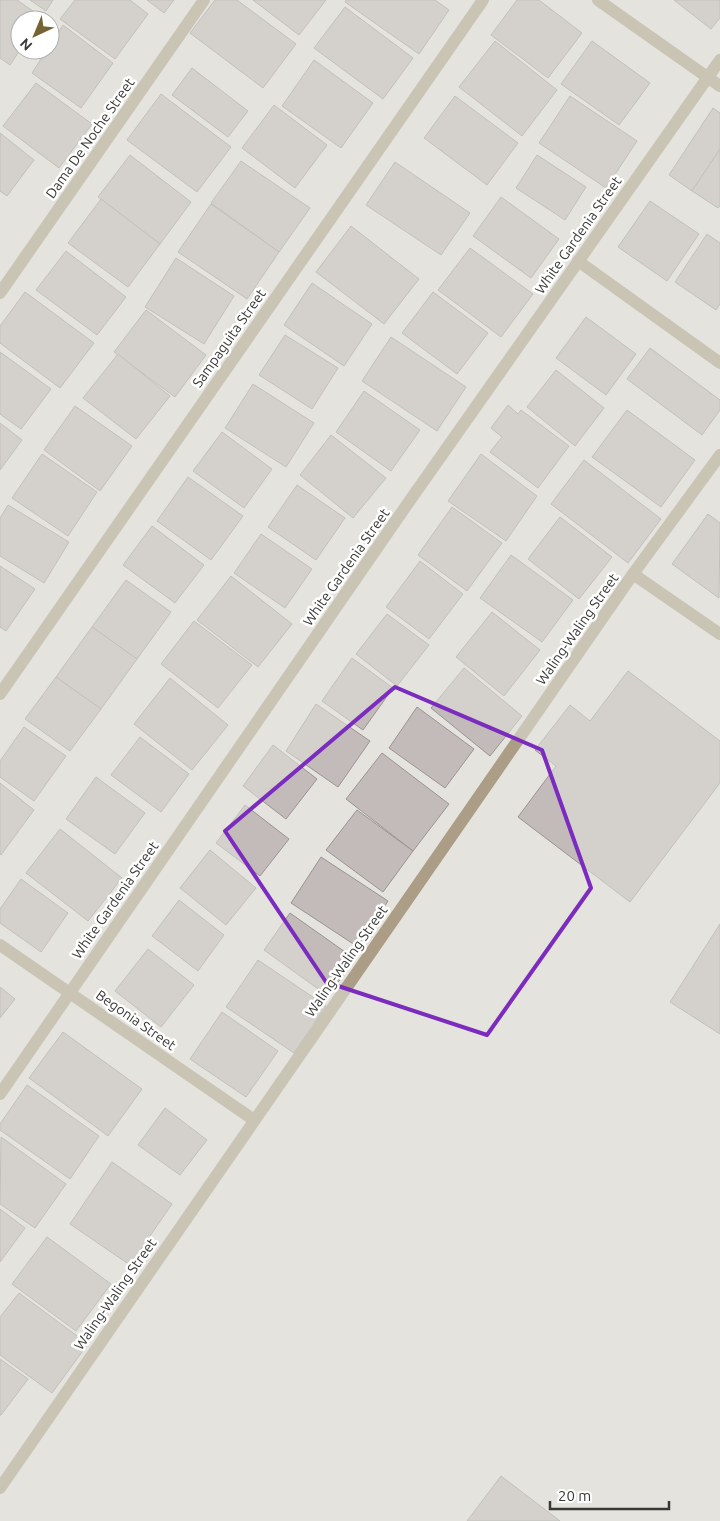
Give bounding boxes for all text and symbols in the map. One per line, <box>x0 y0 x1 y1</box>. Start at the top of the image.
north arrow <box>10 10 60 60</box>
text: N <box>17 35 35 54</box>
street label: Dama De Noche Street <box>42 74 138 201</box>
street label: White Gardenia Street <box>531 173 625 297</box>
street label: Sampaguita Street <box>189 285 269 390</box>
street label: White Gardenia Street <box>299 505 393 629</box>
street label: Waling-Waling Street <box>533 570 622 688</box>
street label: White Gardenia Street <box>68 838 162 962</box>
street label: Waling-Waling Street <box>302 902 391 1020</box>
street label: Begonia Street <box>93 987 179 1054</box>
street label: Waling-Waling Street <box>71 1235 160 1353</box>
scale bar <box>550 1478 669 1510</box>
text: 20 m <box>558 1487 591 1504</box>

